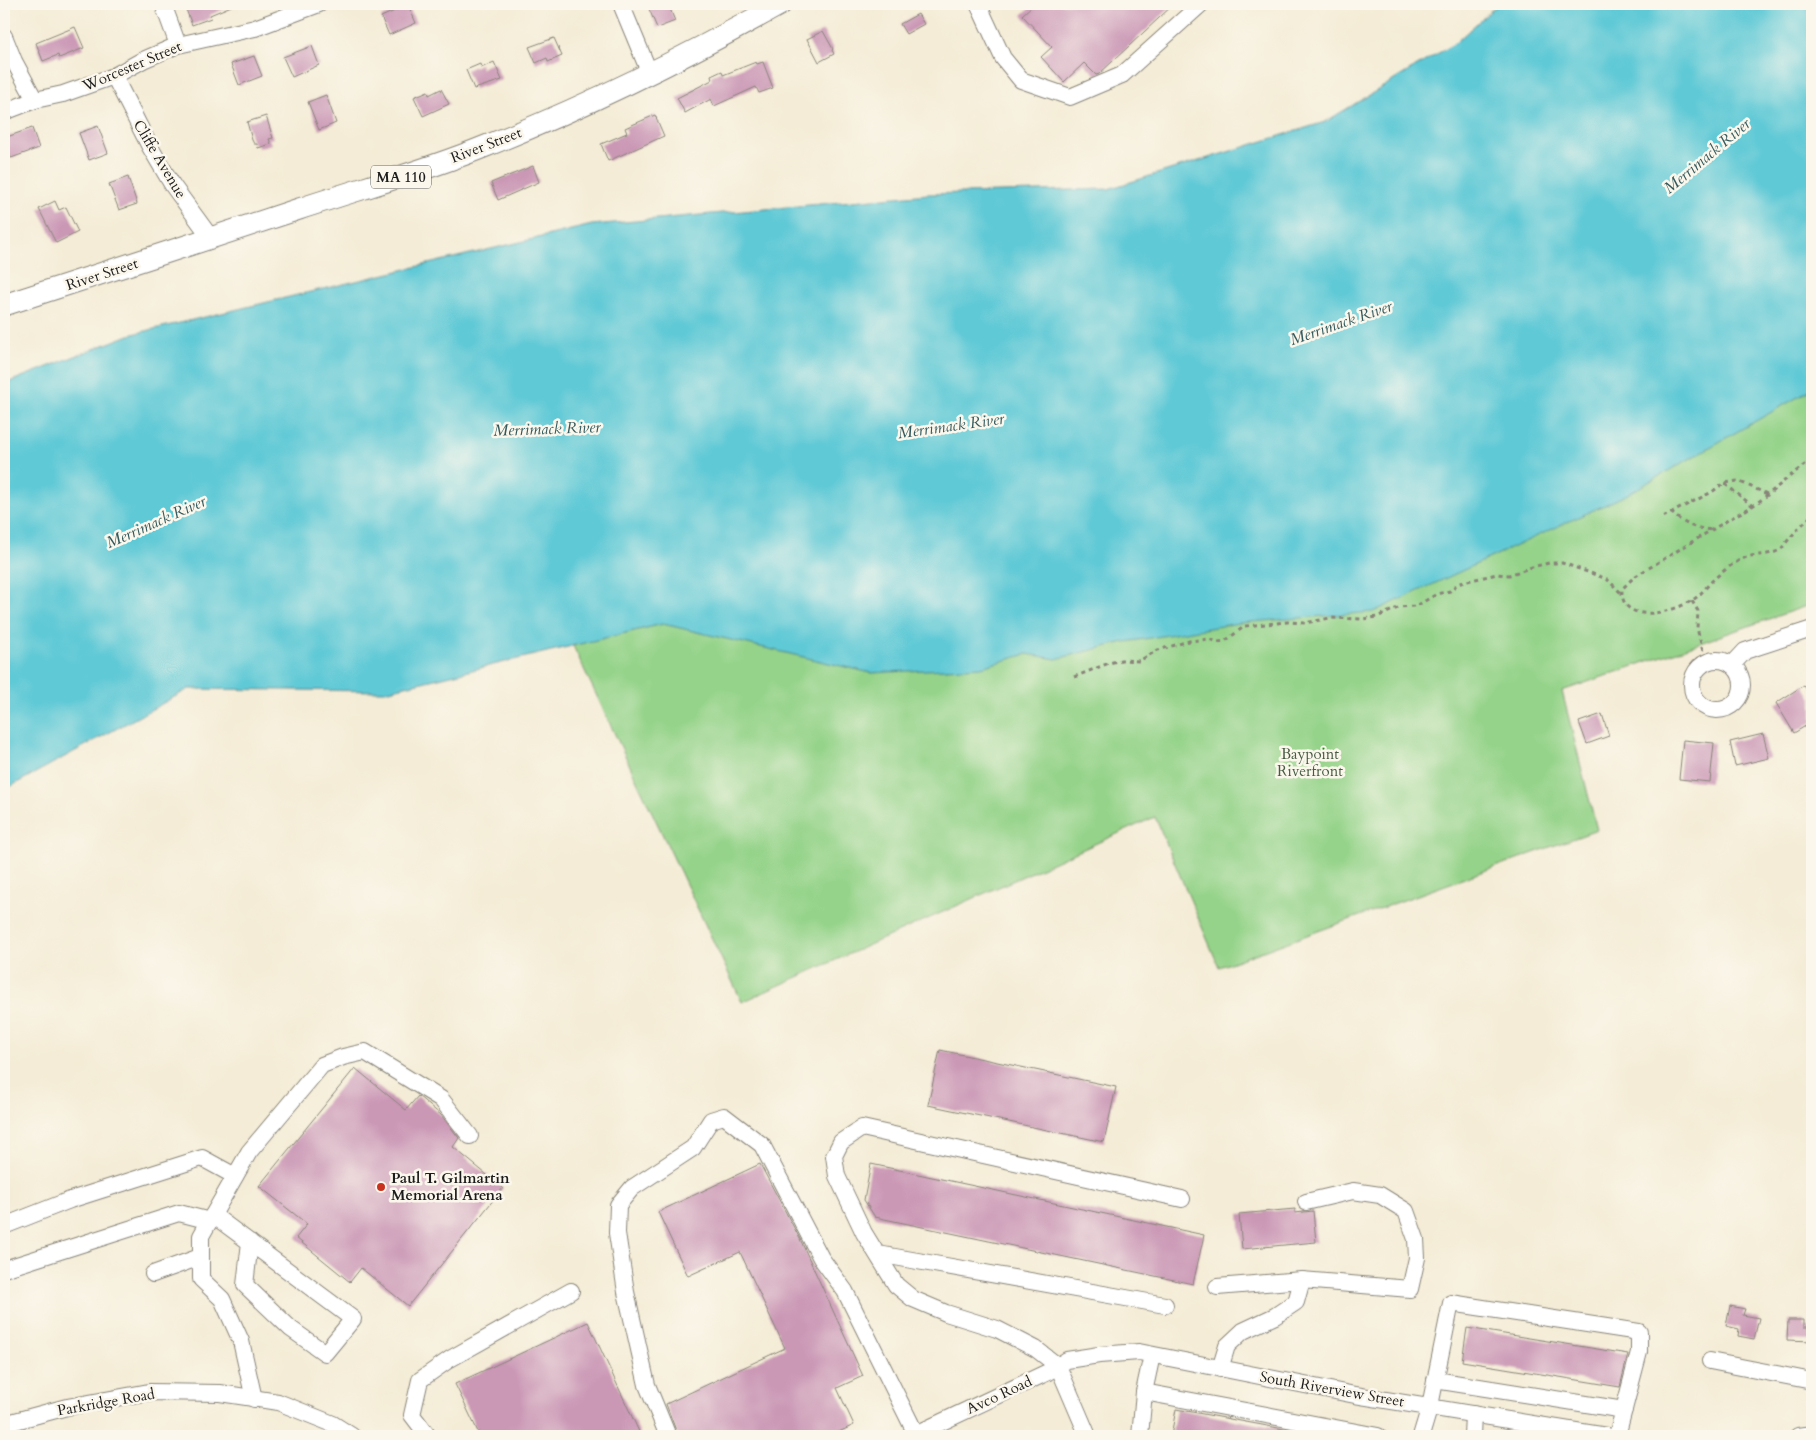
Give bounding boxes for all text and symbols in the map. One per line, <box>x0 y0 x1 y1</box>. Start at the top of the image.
street label: Worcester Street <box>78 36 185 96</box>
water label: Merrimack River <box>1659 113 1756 199</box>
street label: Cliffe Avenue <box>129 116 191 202</box>
street label: River Street <box>448 122 525 168</box>
road number: MA 110 <box>371 166 431 188</box>
street label: River Street <box>63 253 141 295</box>
water label: Merrimack River <box>1287 295 1396 351</box>
water label: Merrimack River <box>896 408 1006 444</box>
water label: Merrimack River <box>493 416 602 442</box>
water label: Merrimack River <box>103 490 210 554</box>
park label: Baypoint Riverfront <box>1277 744 1343 781</box>
place label: Paul T. Gilmartin Memorial Arena <box>391 1168 510 1205</box>
marker: Paul T. Gilmartin Memorial Arena <box>375 1181 387 1193</box>
street label: South Riverview Street <box>1258 1366 1406 1412</box>
street label: Avco Road <box>963 1371 1035 1419</box>
street label: Parkridge Road <box>56 1384 156 1420</box>

